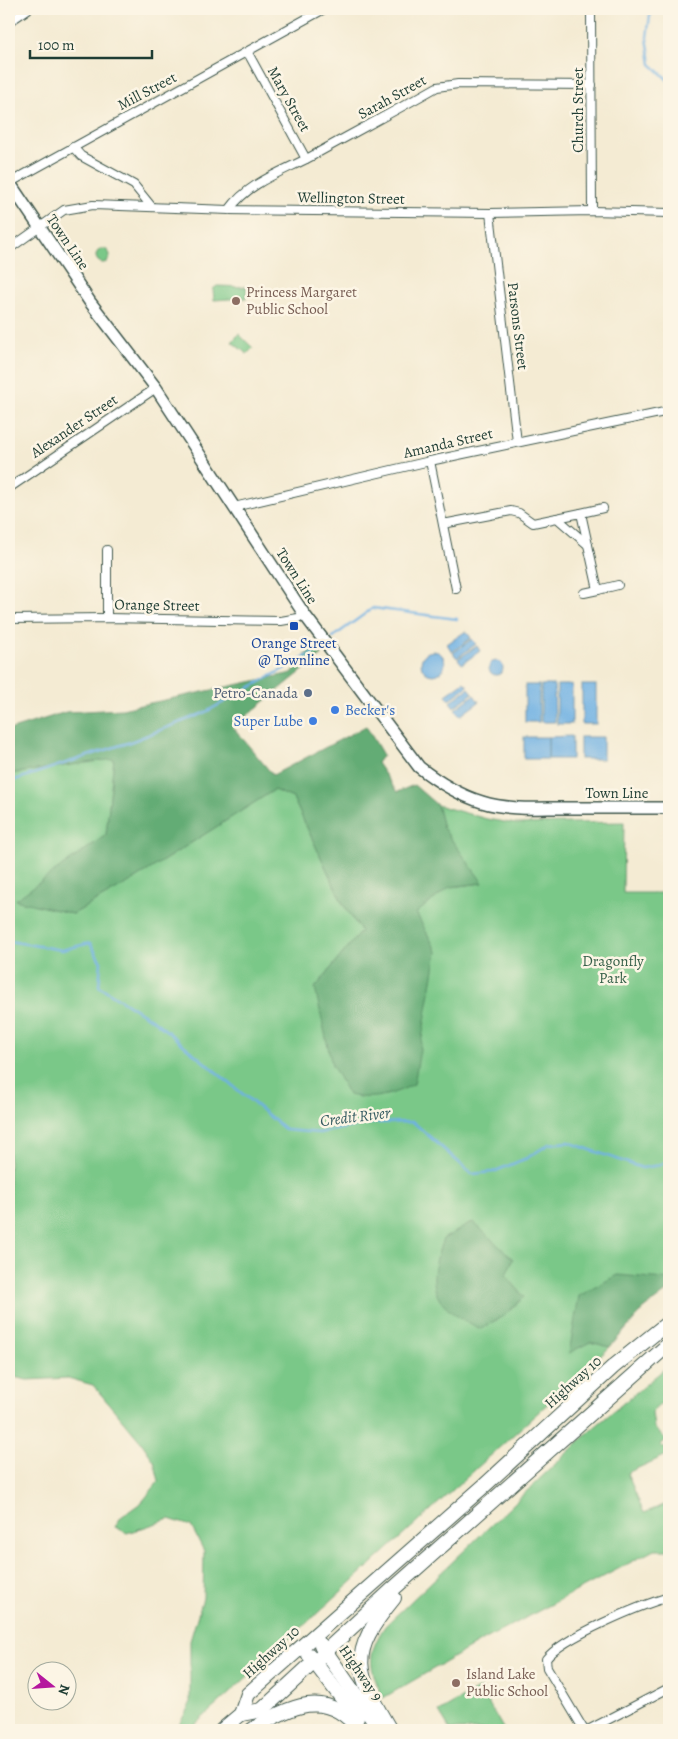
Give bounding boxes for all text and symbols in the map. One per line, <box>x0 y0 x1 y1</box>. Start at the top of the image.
scale bar <box>30 28 152 60</box>
text: 100 m <box>38 35 75 55</box>
street label: Mary Street <box>263 63 315 135</box>
street label: Mill Street <box>114 67 180 115</box>
street label: Church Street <box>568 67 588 153</box>
street label: Sarah Street <box>354 70 430 124</box>
street label: Wellington Street <box>296 187 405 209</box>
street label: Town Line <box>42 210 94 274</box>
street label: Parsons Street <box>503 281 533 371</box>
place label: Princess Margaret Public School <box>246 282 357 319</box>
marker: Princess Margaret Public School <box>230 295 242 307</box>
street label: Alexander Street <box>26 389 121 463</box>
street label: Amanda Street <box>400 423 495 463</box>
street label: Town Line <box>271 544 323 608</box>
street label: Orange Street <box>114 594 200 616</box>
marker: Orange Street @ Townline <box>288 620 300 632</box>
place label: Orange Street @ Townline <box>251 633 337 670</box>
place label: Petro-Canada <box>213 683 298 703</box>
marker: Petro-Canada <box>302 687 314 699</box>
place label: Becker's <box>345 700 395 720</box>
marker: Becker's <box>329 704 341 716</box>
place label: Super Lube <box>234 711 303 731</box>
marker: Super Lube <box>307 715 319 727</box>
street label: Town Line <box>585 783 649 803</box>
park label: Dragonfly Park <box>582 951 644 988</box>
water label: Credit River <box>319 1102 392 1132</box>
street label: Highway 10 <box>540 1351 606 1413</box>
street label: Highway 10 <box>238 1621 304 1683</box>
street label: Highway 9 <box>334 1641 388 1705</box>
north arrow <box>28 1662 78 1712</box>
place label: Island Lake Public School <box>466 1664 548 1701</box>
marker: Island Lake Public School <box>450 1677 462 1689</box>
text: N <box>53 1682 75 1697</box>

